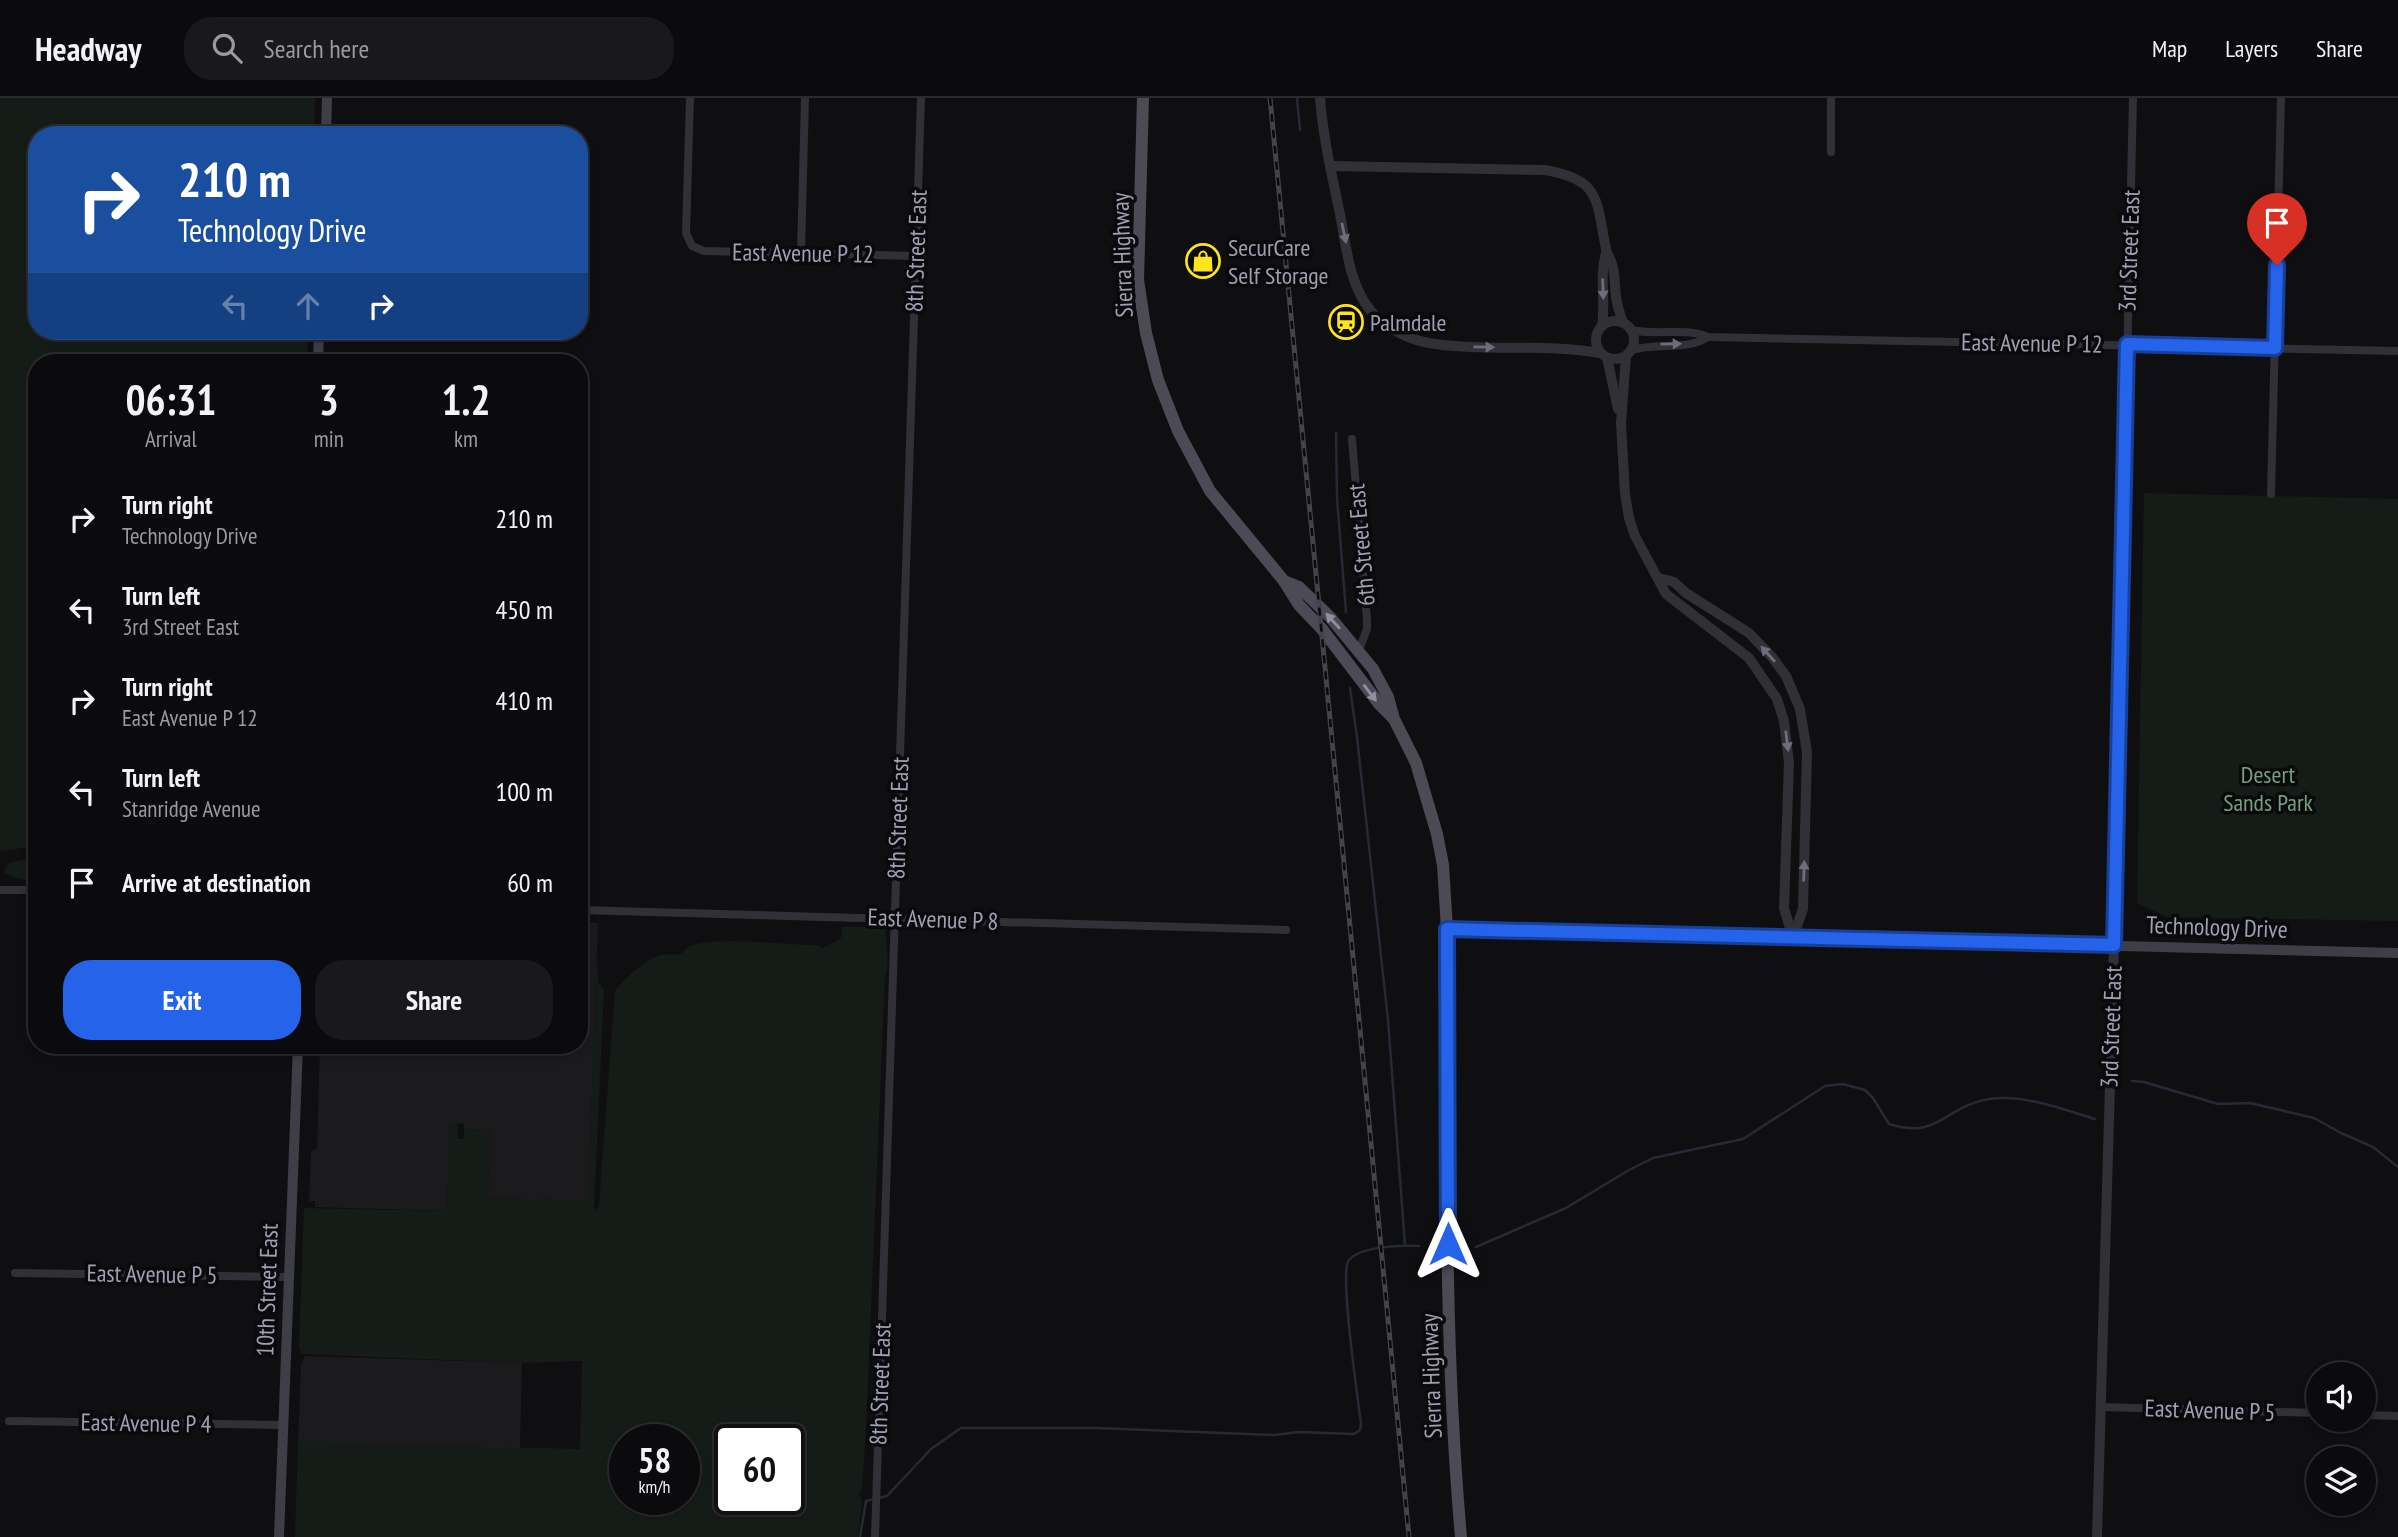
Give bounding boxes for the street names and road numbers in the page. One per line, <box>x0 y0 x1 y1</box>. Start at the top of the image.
street label: 8th Street East <box>898 189 934 313</box>
street label: 3rd Street East <box>2111 189 2147 313</box>
street label: Sierra Highway <box>1104 192 1140 318</box>
street label: East Avenue P 12 <box>732 236 874 270</box>
street label: East Avenue P 12 <box>1961 326 2103 360</box>
street label: 6th Street East <box>1340 482 1382 607</box>
street label: 8th Street East <box>880 756 916 880</box>
street label: East Avenue P 8 <box>867 901 999 937</box>
street label: Technology Drive <box>2146 909 2288 945</box>
street label: 3rd Street East <box>2093 965 2129 1089</box>
street label: 10th Street East <box>249 1222 285 1357</box>
street label: East Avenue P 5 <box>86 1257 218 1291</box>
street label: Sierra Highway <box>1413 1313 1449 1439</box>
street label: 8th Street East <box>862 1322 898 1446</box>
street label: East Avenue P 5 <box>2144 1392 2276 1428</box>
street label: East Avenue P 4 <box>80 1406 212 1440</box>

